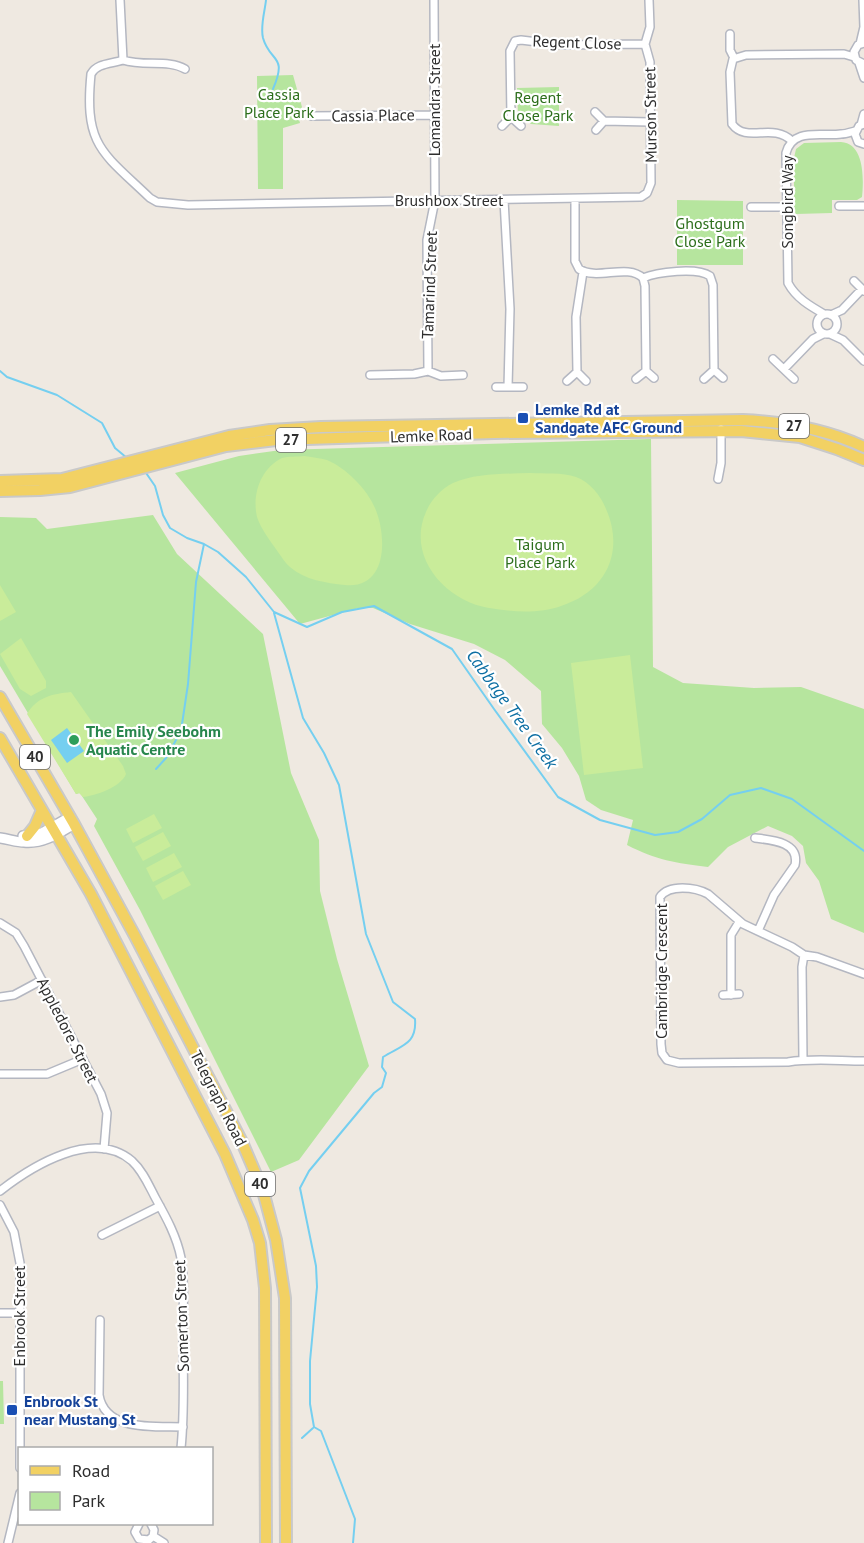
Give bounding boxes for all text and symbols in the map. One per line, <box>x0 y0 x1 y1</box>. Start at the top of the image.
street label: Regent Close <box>532 30 622 54</box>
street label: Lomandra Street <box>424 43 444 156</box>
street label: Murson Street <box>639 66 661 163</box>
park label: Cassia Place Park <box>244 84 314 122</box>
park label: Regent Close Park <box>503 87 574 125</box>
street label: Cassia Place <box>331 104 415 126</box>
street label: Songbird Way <box>777 155 797 249</box>
street label: Brushbox Street <box>395 190 504 210</box>
park label: Ghostgum Close Park <box>675 213 746 251</box>
street label: Tamarind Street <box>417 230 441 339</box>
place label: Lemke Rd at Sandgate AFC Ground <box>535 399 682 437</box>
marker: Lemke Rd at Sandgate AFC Ground <box>516 411 530 425</box>
road number: 27 <box>779 414 809 438</box>
street label: Lemke Road <box>390 424 472 446</box>
road number: 27 <box>276 428 306 452</box>
park label: Taigum Place Park <box>505 534 575 572</box>
water label: Cabbage Tree Creek <box>461 645 564 774</box>
place label: The Emily Seebohm Aquatic Centre <box>86 721 221 759</box>
marker: The Emily Seebohm Aquatic Centre <box>67 733 81 747</box>
road number: 40 <box>20 745 50 769</box>
street label: Cambridge Crescent <box>651 902 671 1039</box>
street label: Appledore Street <box>33 974 103 1086</box>
street label: Telegraph Road <box>186 1047 252 1149</box>
road number: 40 <box>245 1172 275 1196</box>
street label: Somerton Street <box>169 1259 193 1372</box>
street label: Enbrook Street <box>9 1265 29 1366</box>
place label: Enbrook St near Mustang St <box>24 1391 136 1429</box>
marker: Enbrook St near Mustang St <box>5 1403 19 1417</box>
legend <box>18 1447 213 1525</box>
text: Road <box>72 1459 110 1482</box>
text: Park <box>72 1489 105 1512</box>

